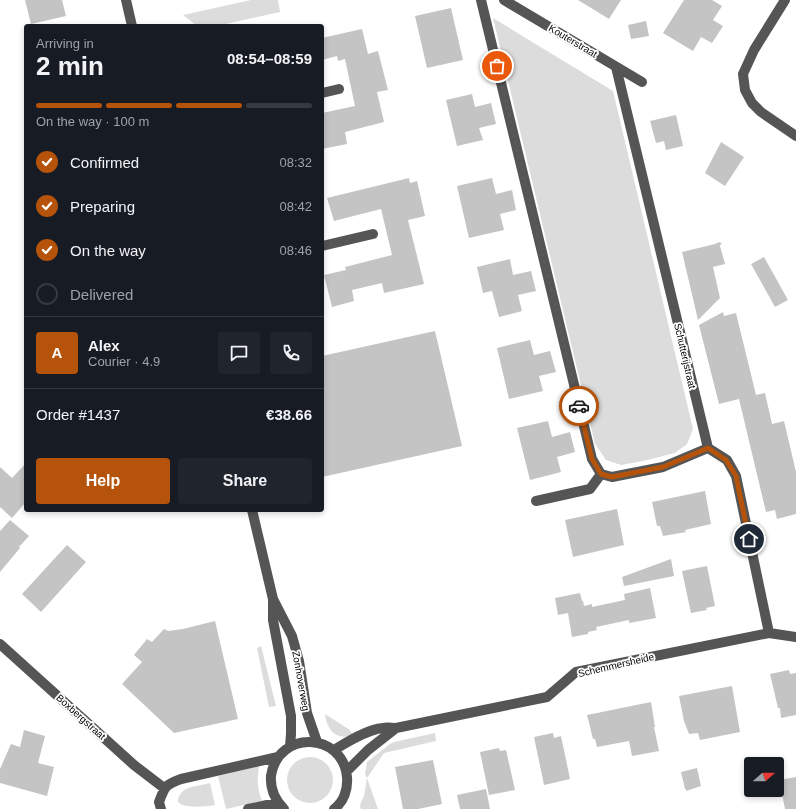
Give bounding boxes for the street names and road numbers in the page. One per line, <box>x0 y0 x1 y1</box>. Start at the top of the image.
street label: Kouterstraat <box>547 22 599 60</box>
street label: Schutterijstraat <box>672 322 698 390</box>
street label: Zonhoverweg <box>290 650 312 712</box>
street label: Schemmersheide <box>577 651 656 679</box>
street label: Boxbergstraat <box>54 692 108 742</box>

